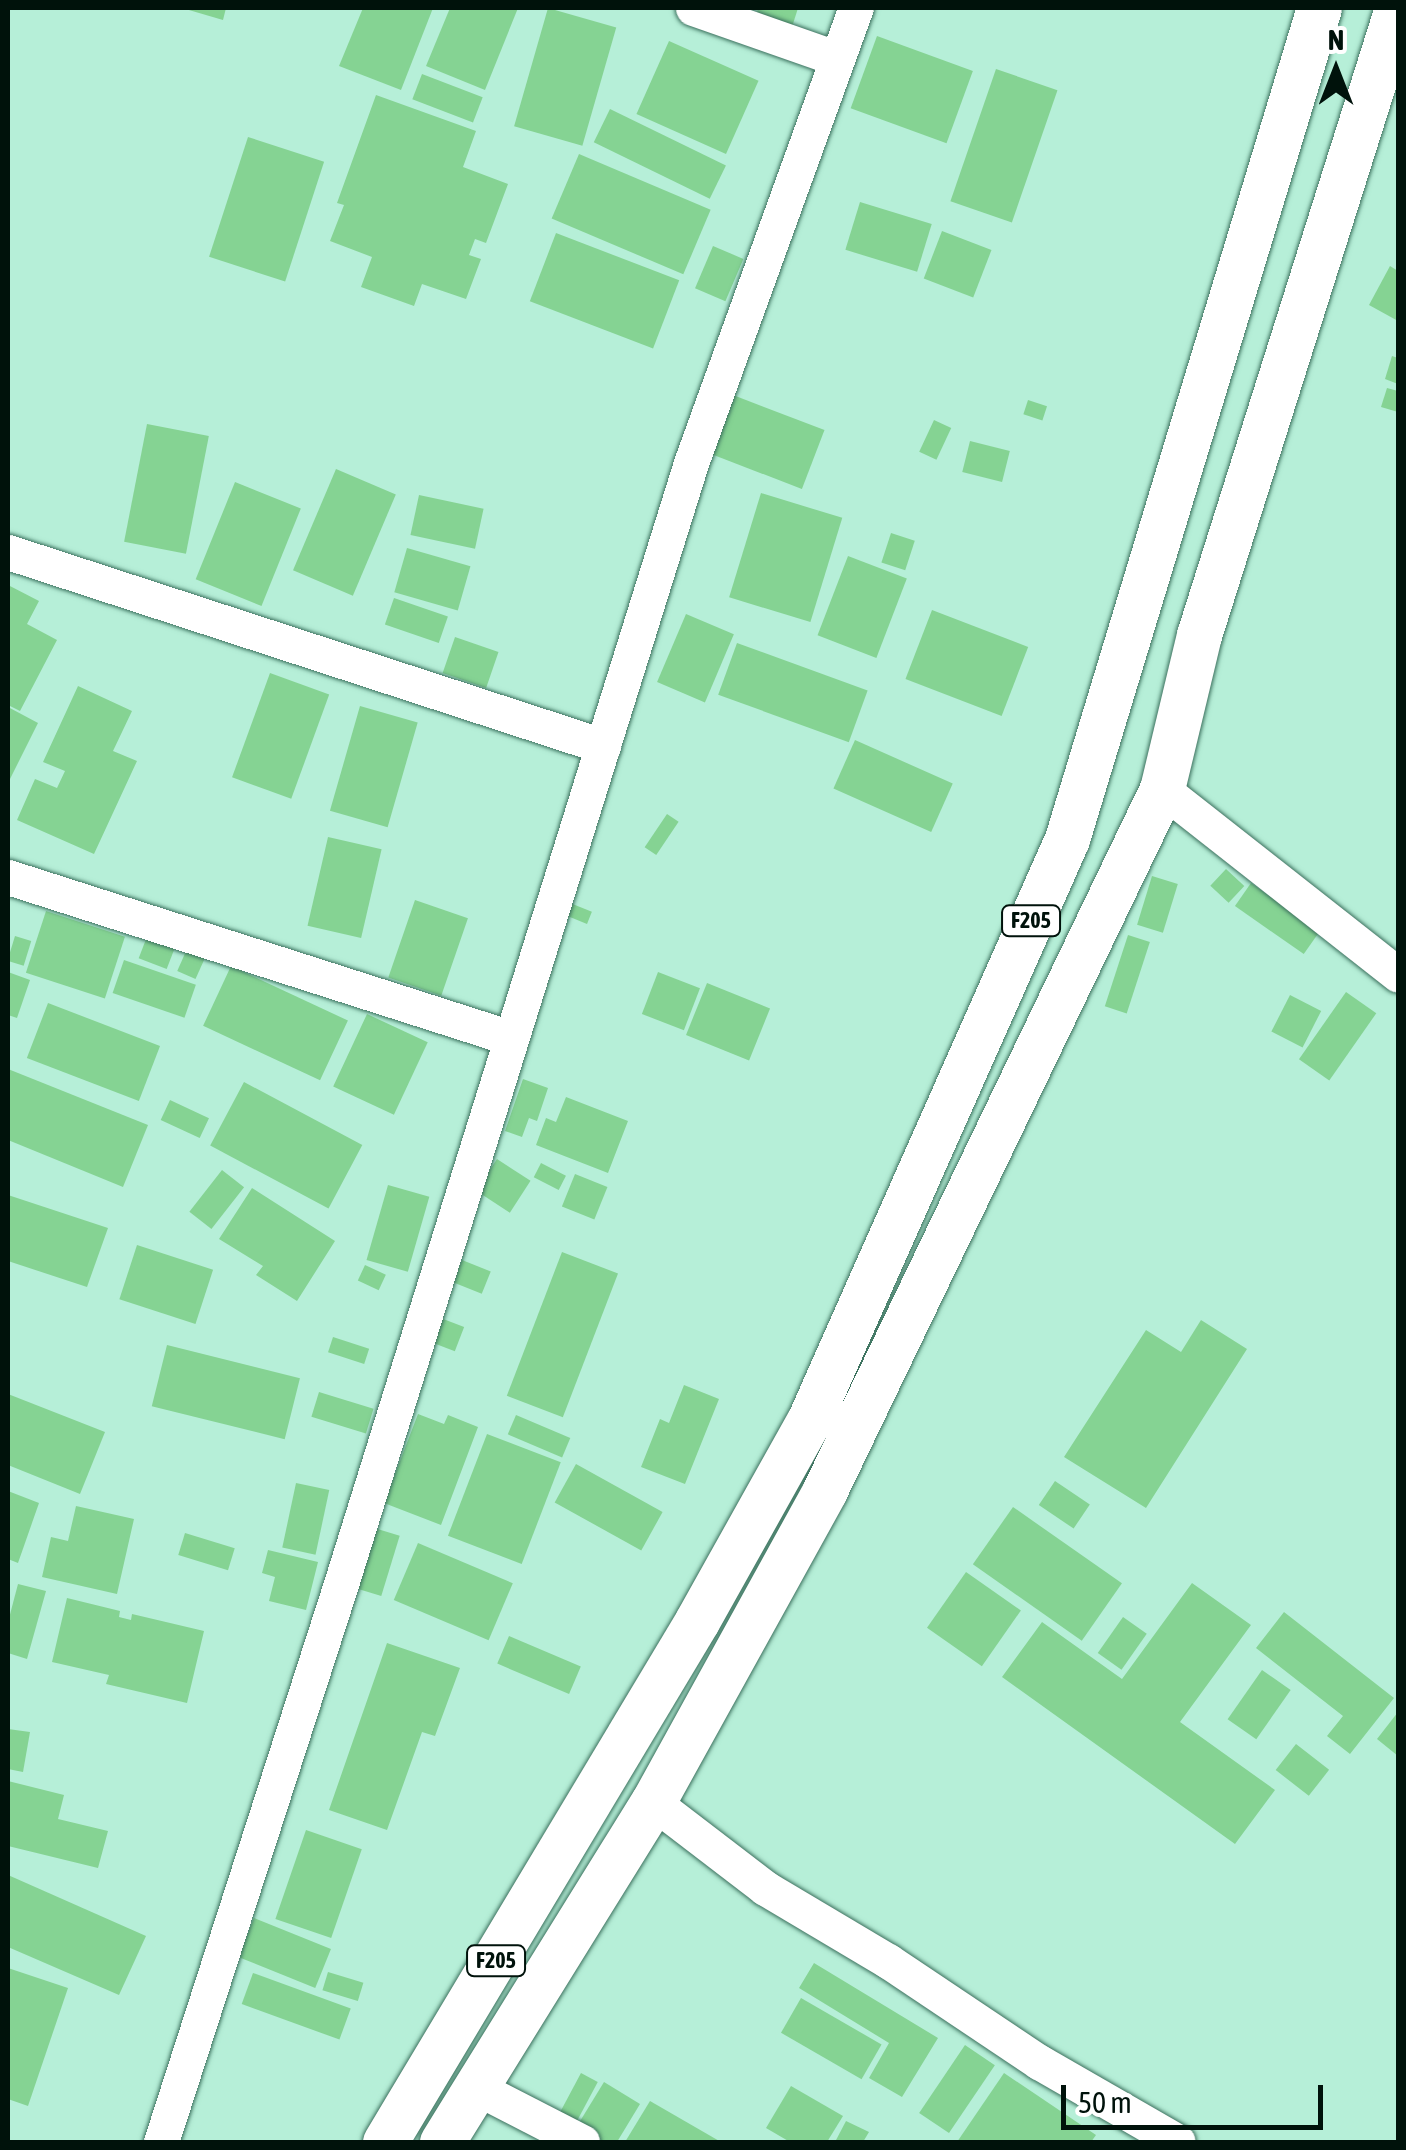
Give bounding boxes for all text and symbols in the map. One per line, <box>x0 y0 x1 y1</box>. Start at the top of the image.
north arrow <box>1286 20 1386 120</box>
text: N <box>1328 24 1344 56</box>
road number: F205 <box>1001 904 1061 938</box>
road number: F205 <box>466 1944 526 1978</box>
scale bar <box>1066 2065 1328 2127</box>
text: 50 m <box>1078 2085 1132 2119</box>

